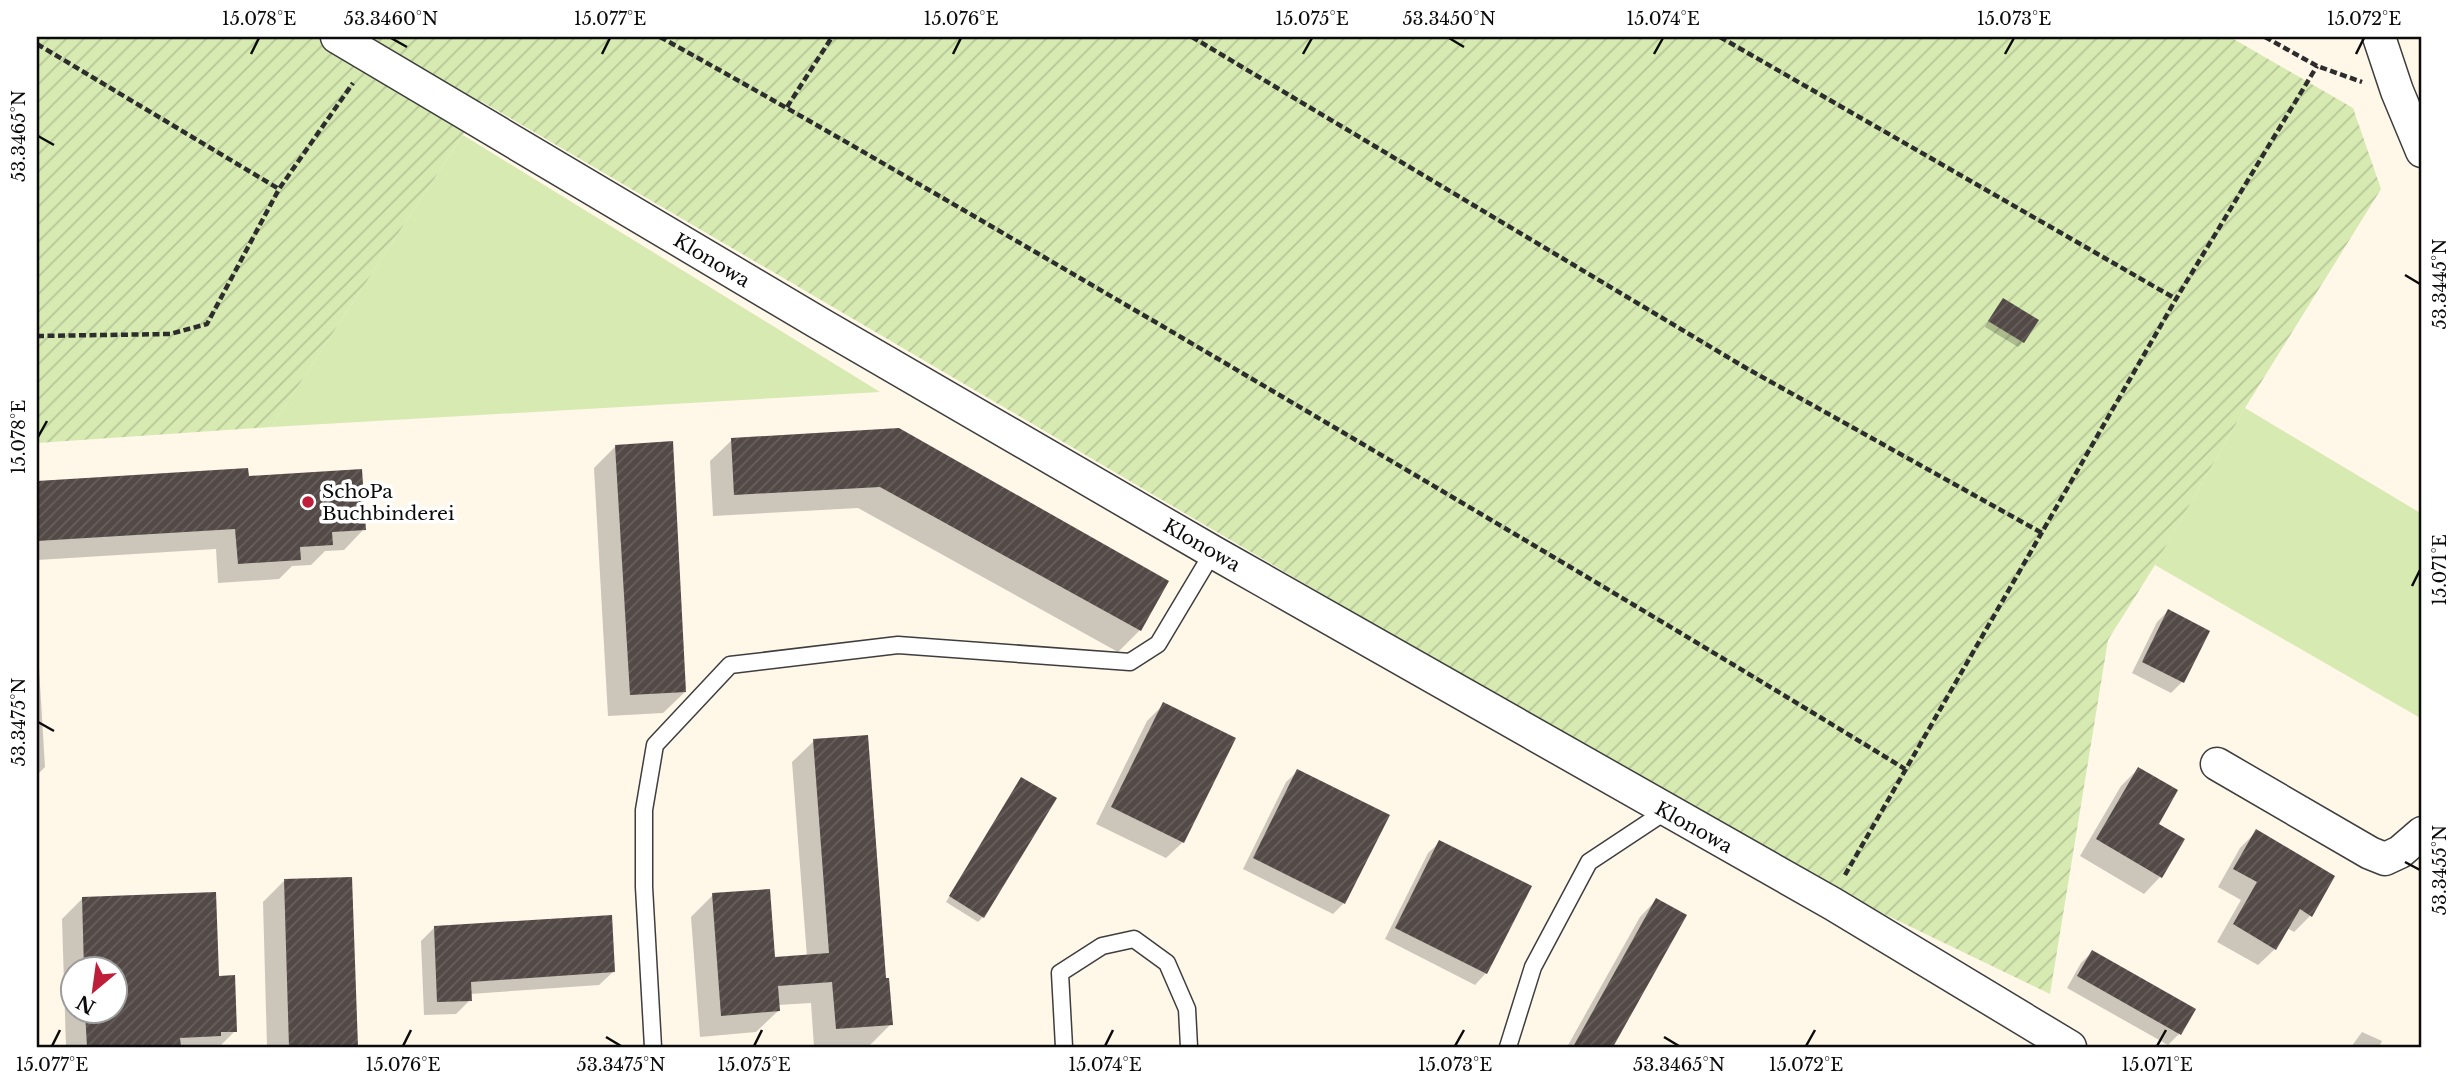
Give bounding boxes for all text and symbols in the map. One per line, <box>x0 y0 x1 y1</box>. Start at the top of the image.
text: 15.078°E <box>222 8 296 30</box>
text: 53.3460°N <box>344 8 438 30</box>
text: 15.077°E <box>574 8 646 30</box>
text: 15.076°E <box>923 8 999 30</box>
text: 15.075°E <box>1275 8 1349 30</box>
text: 53.3450°N <box>1402 8 1496 30</box>
text: 15.074°E <box>1626 8 1700 30</box>
text: 15.073°E <box>1977 8 2051 30</box>
text: 15.072°E <box>2327 8 2401 30</box>
text: 53.3465°N <box>8 90 30 182</box>
street label: Klonowa <box>669 229 755 292</box>
text: 53.3445°N <box>2429 239 2451 329</box>
text: 15.078°E <box>8 400 30 474</box>
place label: SchoPa Buchbinderei <box>322 480 455 525</box>
marker: SchoPa Buchbinderei <box>300 494 316 510</box>
street label: Klonowa <box>1159 514 1245 577</box>
text: 15.071°E <box>2429 534 2451 606</box>
text: 53.3475°N <box>8 677 30 767</box>
street label: Klonowa <box>1651 797 1737 858</box>
text: 53.3455°N <box>2429 825 2451 915</box>
north arrow <box>60 954 130 1024</box>
text: N <box>72 990 99 1019</box>
text: 15.077°E <box>16 1054 88 1076</box>
text: 15.076°E <box>365 1054 441 1076</box>
text: 53.3475°N <box>576 1054 666 1076</box>
text: 15.075°E <box>717 1054 791 1076</box>
text: 15.074°E <box>1068 1054 1142 1076</box>
text: 15.073°E <box>1418 1054 1492 1076</box>
text: 53.3465°N <box>1633 1054 1725 1076</box>
text: 15.072°E <box>1769 1054 1843 1076</box>
text: 15.071°E <box>2121 1054 2193 1076</box>

